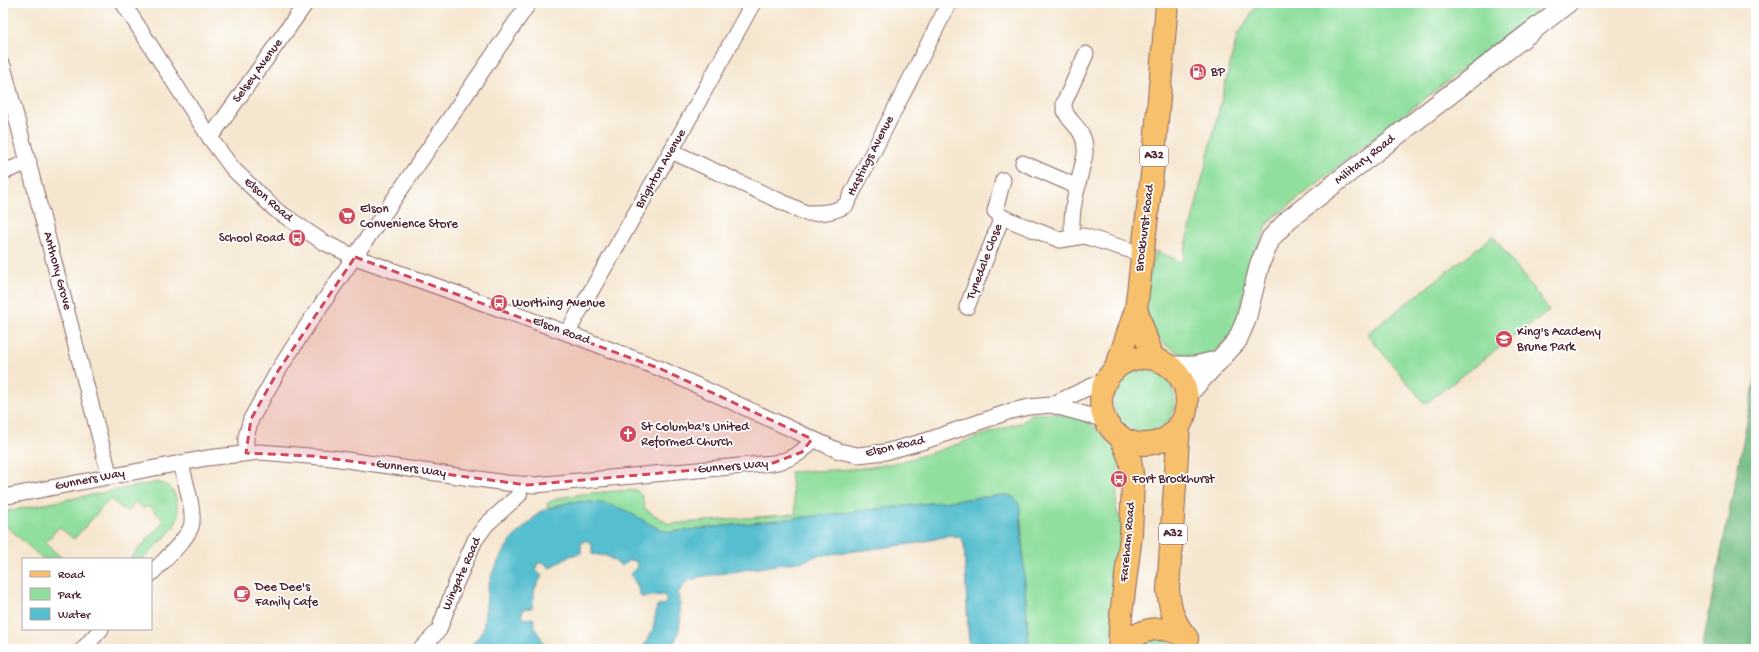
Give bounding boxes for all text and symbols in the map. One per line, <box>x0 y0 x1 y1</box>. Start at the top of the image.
street label: Selsey Avenue <box>230 36 286 106</box>
fuel station icon: BP <box>1188 62 1208 82</box>
place label: BP <box>1210 65 1226 80</box>
street label: Hastings Avenue <box>844 113 898 199</box>
street label: Brighton Avenue <box>632 127 690 212</box>
street label: Military Road <box>1332 131 1399 188</box>
road number: A32 <box>1140 146 1168 166</box>
street label: Elson Road <box>240 175 297 226</box>
street label: Brockhurst Road <box>1132 182 1158 273</box>
place label: Elson Convenience Store <box>360 202 458 232</box>
supermarket icon: Elson Convenience Store <box>337 206 357 226</box>
street label: Tynedale Close <box>963 222 1006 303</box>
bus stop icon: School Road <box>287 228 307 248</box>
street label: Anthony Grove <box>39 230 75 312</box>
place label: School Road <box>219 231 285 246</box>
bus stop icon: Worthing Avenue <box>489 293 509 313</box>
place label: Worthing Avenue <box>512 296 606 311</box>
street label: Elson Road <box>530 314 593 349</box>
place label: King's Academy Brune Park <box>1516 325 1602 355</box>
school or university icon: King's Academy Brune Park <box>1494 329 1514 349</box>
place label: St Columba's United Reformed Church <box>641 420 750 450</box>
church icon: St Columba's United Reformed Church <box>618 424 638 444</box>
street label: Elson Road <box>864 433 927 461</box>
street label: Gunners Way <box>697 456 769 478</box>
street label: Gunners Way <box>375 457 448 481</box>
street label: Gunners Way <box>54 466 127 494</box>
bus stop icon: Fort Brockhurst <box>1109 469 1129 489</box>
place label: Fort Brockhurst <box>1131 472 1216 487</box>
street label: Fareham Road <box>1117 500 1139 584</box>
road number: A32 <box>1159 524 1187 544</box>
street label: Wingate Road <box>439 534 485 613</box>
legend <box>22 558 152 630</box>
text: Road <box>58 569 85 583</box>
place label: Dee Dee's Family Cafe <box>254 580 319 610</box>
cafe icon: Dee Dee's Family Cafe <box>232 584 252 604</box>
text: Park <box>57 589 83 603</box>
text: Water <box>58 609 92 623</box>

